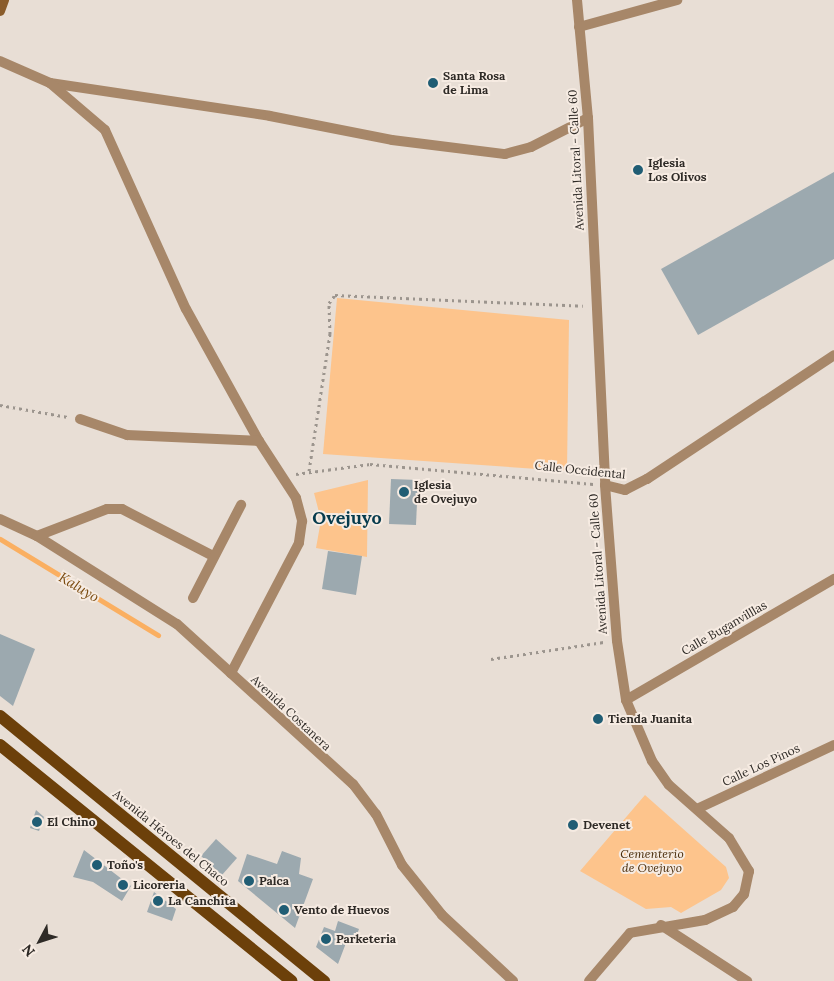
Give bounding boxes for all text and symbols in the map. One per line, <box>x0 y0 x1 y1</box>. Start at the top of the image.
place label: Santa Rosa de Lima <box>443 69 505 97</box>
marker: Santa Rosa de Lima <box>427 77 439 89</box>
street label: Avenida Litoral - Calle 60 <box>565 89 587 231</box>
place label: Iglesia Los Olivos <box>648 156 707 184</box>
marker: Iglesia Los Olivos <box>632 164 644 176</box>
street label: Calle Occidental <box>534 458 626 482</box>
place label: Iglesia de Ovejuyo <box>414 478 477 506</box>
marker: Iglesia de Ovejuyo <box>398 486 410 498</box>
street label: Avenida Litoral - Calle 60 <box>586 493 610 635</box>
district label: Ovejuyo <box>312 507 382 529</box>
water label: Kaluyo <box>56 569 102 605</box>
street label: Calle Buganvilllas <box>679 598 769 658</box>
street label: Avenida Costanera <box>248 672 334 754</box>
place label: Tienda Juanita <box>608 712 692 726</box>
marker: Tienda Juanita <box>592 713 604 725</box>
street label: Calle Los Pinos <box>720 741 802 789</box>
street label: Avenida Héroes del Chaco <box>110 787 232 889</box>
place label: El Chino <box>47 815 95 829</box>
marker: El Chino <box>31 816 43 828</box>
place label: Devenet <box>583 818 630 832</box>
marker: Devenet <box>567 819 579 831</box>
park label: Cementerio de Ovejuyo <box>620 847 684 875</box>
place label: Toño's <box>107 858 143 872</box>
marker: Toño's <box>91 859 103 871</box>
place label: Palca <box>259 874 289 888</box>
marker: Palca <box>243 875 255 887</box>
place label: Licoreria <box>133 878 185 892</box>
marker: Licoreria <box>117 879 129 891</box>
place label: La Canchita <box>168 894 236 908</box>
marker: La Canchita <box>152 895 164 907</box>
place label: Vento de Huevos <box>294 903 389 917</box>
marker: Vento de Huevos <box>278 904 290 916</box>
north arrow <box>15 916 65 966</box>
place label: Parketeria <box>336 932 396 946</box>
marker: Parketeria <box>320 933 332 945</box>
text: N <box>18 941 39 961</box>

